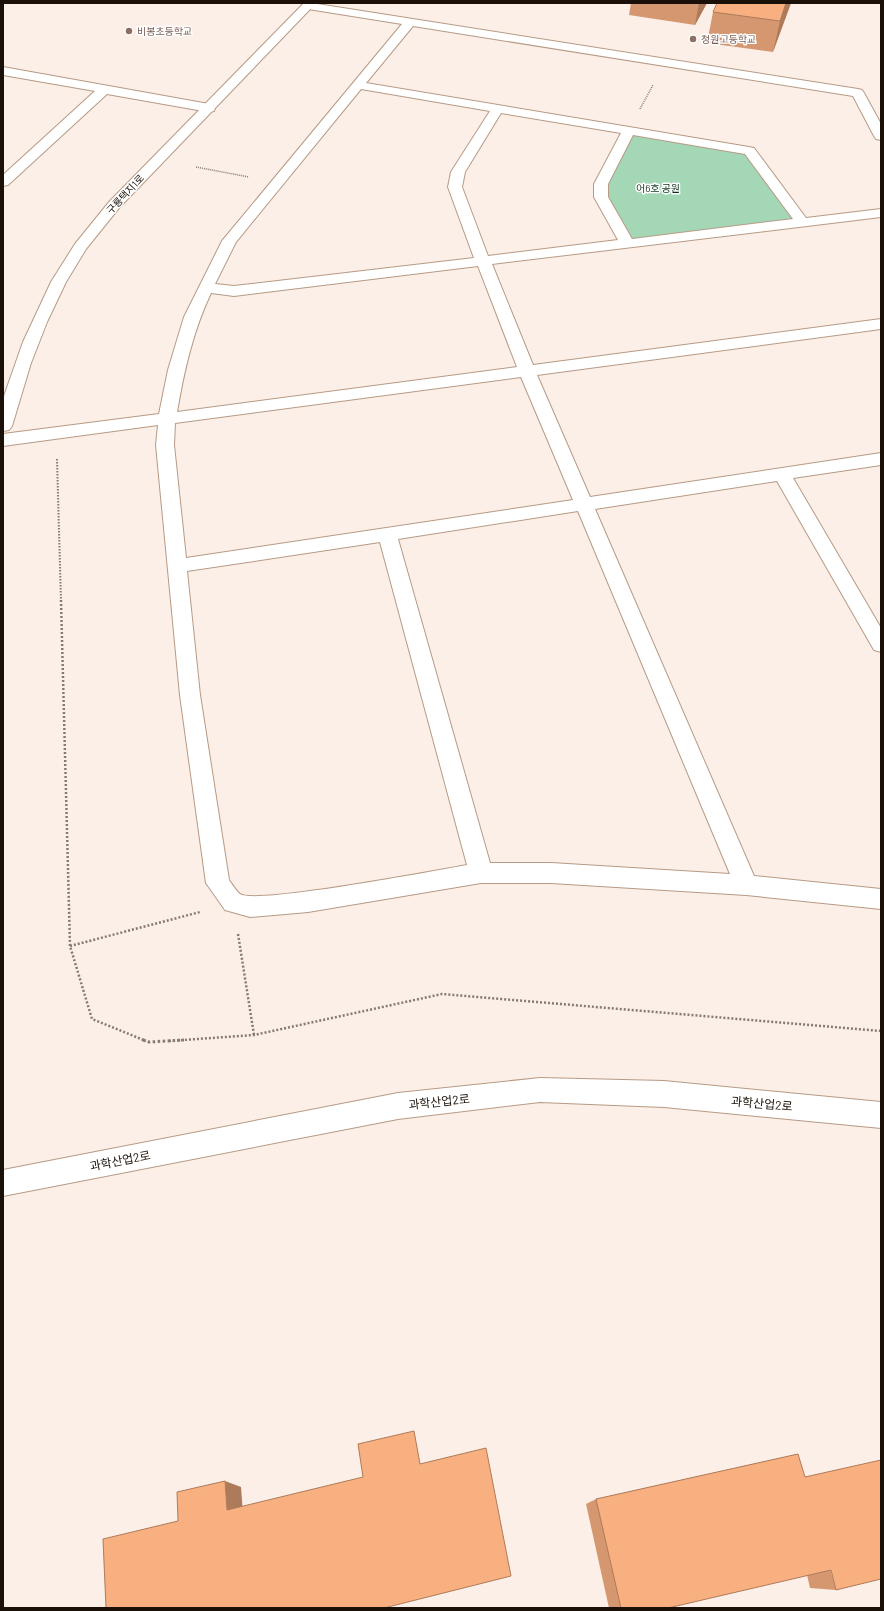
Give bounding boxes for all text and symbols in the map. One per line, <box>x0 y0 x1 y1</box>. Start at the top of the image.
place label: 비봉초등학교 <box>137 25 192 37</box>
marker: 비봉초등학교 <box>124 26 134 36</box>
place label: 청원고등학교 <box>701 33 756 45</box>
marker: 청원고등학교 <box>688 34 698 44</box>
street label: 구룡택지1로 <box>104 172 146 216</box>
park label: 어6호 공원 <box>636 182 680 194</box>
street label: 과학산업2로 <box>408 1091 470 1111</box>
street label: 과학산업2로 <box>731 1093 793 1113</box>
street label: 과학산업2로 <box>88 1147 152 1173</box>

